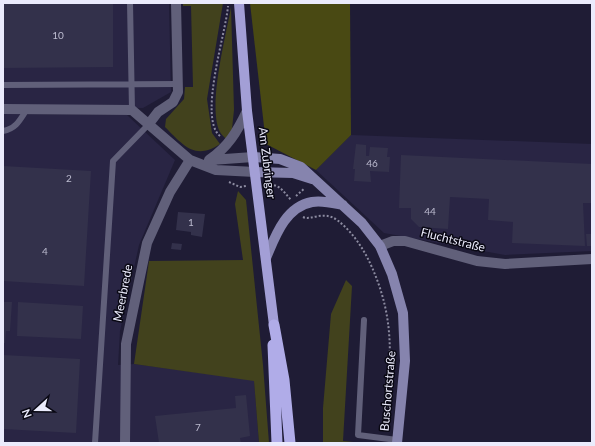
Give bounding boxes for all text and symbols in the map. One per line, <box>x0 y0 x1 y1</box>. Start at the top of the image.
house number: 10 <box>52 29 64 41</box>
street label: Am Zubringer <box>256 126 279 200</box>
house number: 46 <box>366 157 378 169</box>
house number: 2 <box>66 172 72 184</box>
house number: 44 <box>424 205 436 217</box>
house number: 1 <box>188 216 194 228</box>
street label: Fluchtstraße <box>419 224 487 255</box>
house number: 4 <box>42 245 48 257</box>
street label: Meerbrede <box>110 263 135 323</box>
street label: Buschortstraße <box>377 350 398 432</box>
north arrow <box>16 390 56 430</box>
text: N <box>19 407 34 420</box>
house number: 7 <box>195 421 201 433</box>

